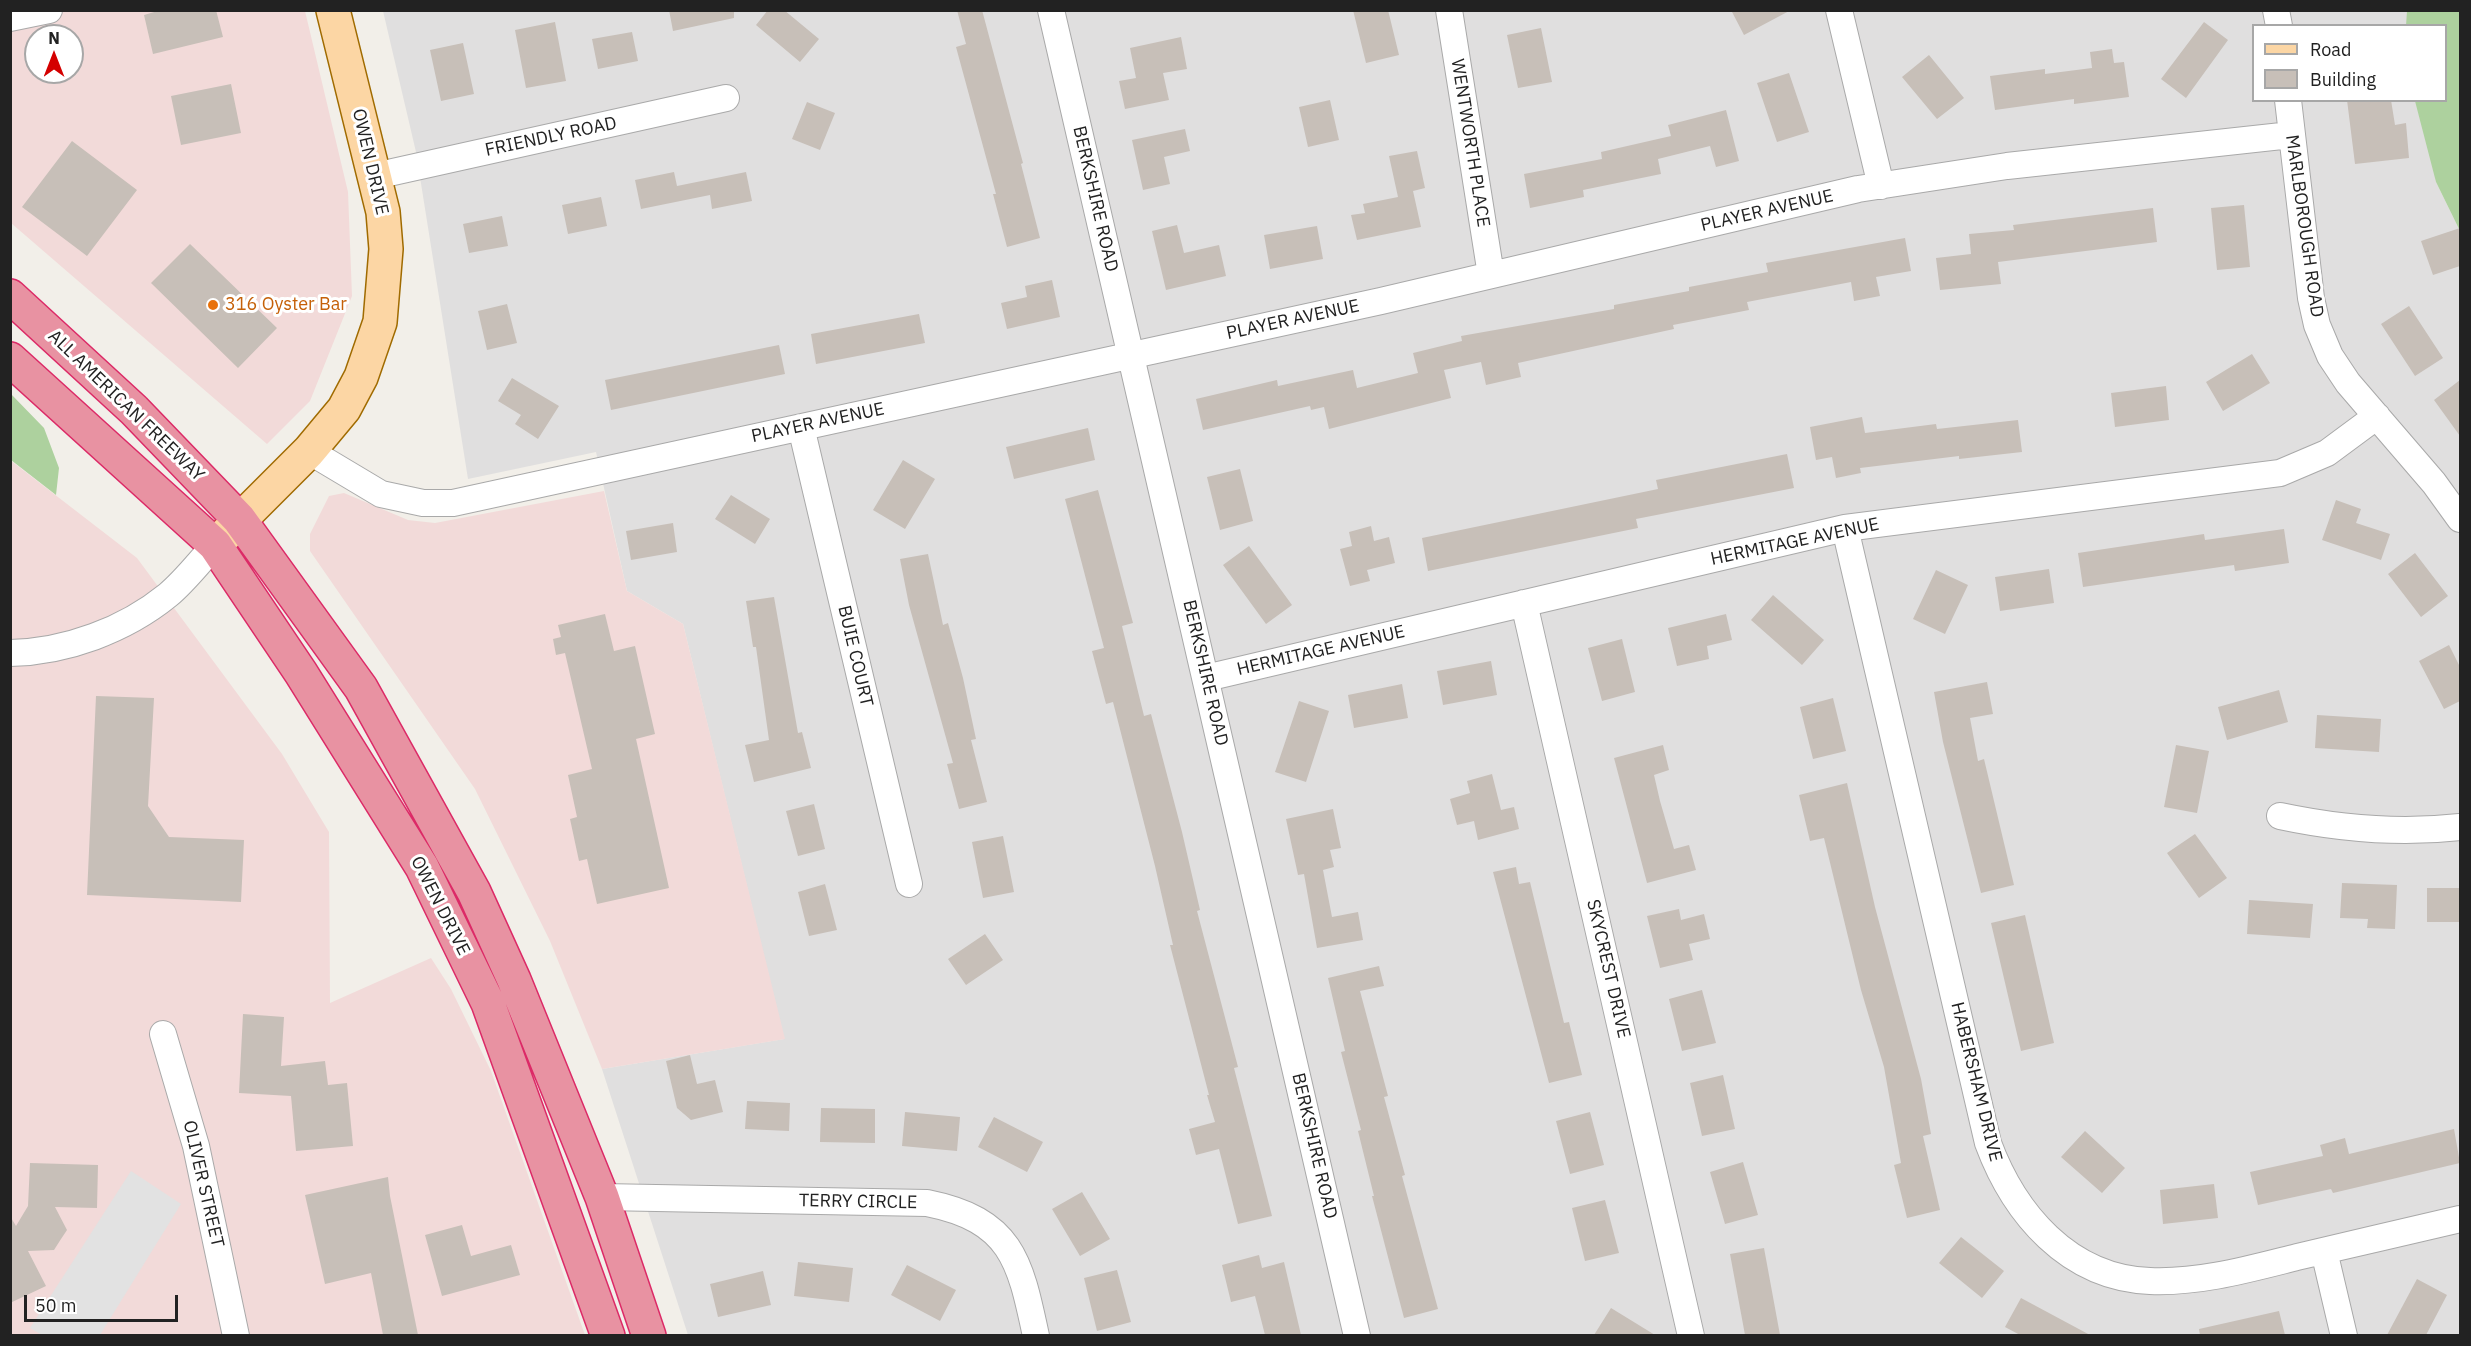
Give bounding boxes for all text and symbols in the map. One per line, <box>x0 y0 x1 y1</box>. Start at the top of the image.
north arrow <box>24 24 84 84</box>
legend <box>2252 24 2447 102</box>
text: N <box>48 28 60 48</box>
text: Road <box>2310 38 2351 61</box>
street label: WENTWORTH PLACE <box>1446 57 1494 229</box>
text: Building <box>2310 68 2376 91</box>
street label: OWEN DRIVE <box>347 107 393 217</box>
street label: FRIENDLY ROAD <box>483 112 619 162</box>
street label: BERKSHIRE ROAD <box>1068 124 1122 274</box>
street label: MARLBOROUGH ROAD <box>2280 133 2328 319</box>
street label: PLAYER AVENUE <box>1699 185 1835 237</box>
place label: 316 Oyster Bar <box>225 294 347 316</box>
street label: PLAYER AVENUE <box>1225 295 1361 345</box>
marker: 316 Oyster Bar <box>206 298 220 312</box>
street label: ALL AMERICAN FREEWAY <box>43 326 209 486</box>
street label: PLAYER AVENUE <box>750 398 886 448</box>
street label: HERMITAGE AVENUE <box>1709 514 1881 570</box>
street label: BERKSHIRE ROAD <box>1178 598 1232 748</box>
street label: BUIE COURT <box>833 603 877 709</box>
street label: HERMITAGE AVENUE <box>1235 621 1407 681</box>
street label: OWEN DRIVE <box>406 853 474 959</box>
street label: SKYCREST DRIVE <box>1582 897 1634 1041</box>
street label: HABERSHAM DRIVE <box>1946 1000 2006 1164</box>
street label: BERKSHIRE ROAD <box>1287 1071 1341 1221</box>
street label: OLIVER STREET <box>178 1118 228 1250</box>
street label: TERRY CIRCLE <box>799 1190 917 1214</box>
scale bar <box>27 1283 182 1321</box>
text: 50 m <box>35 1294 77 1317</box>

